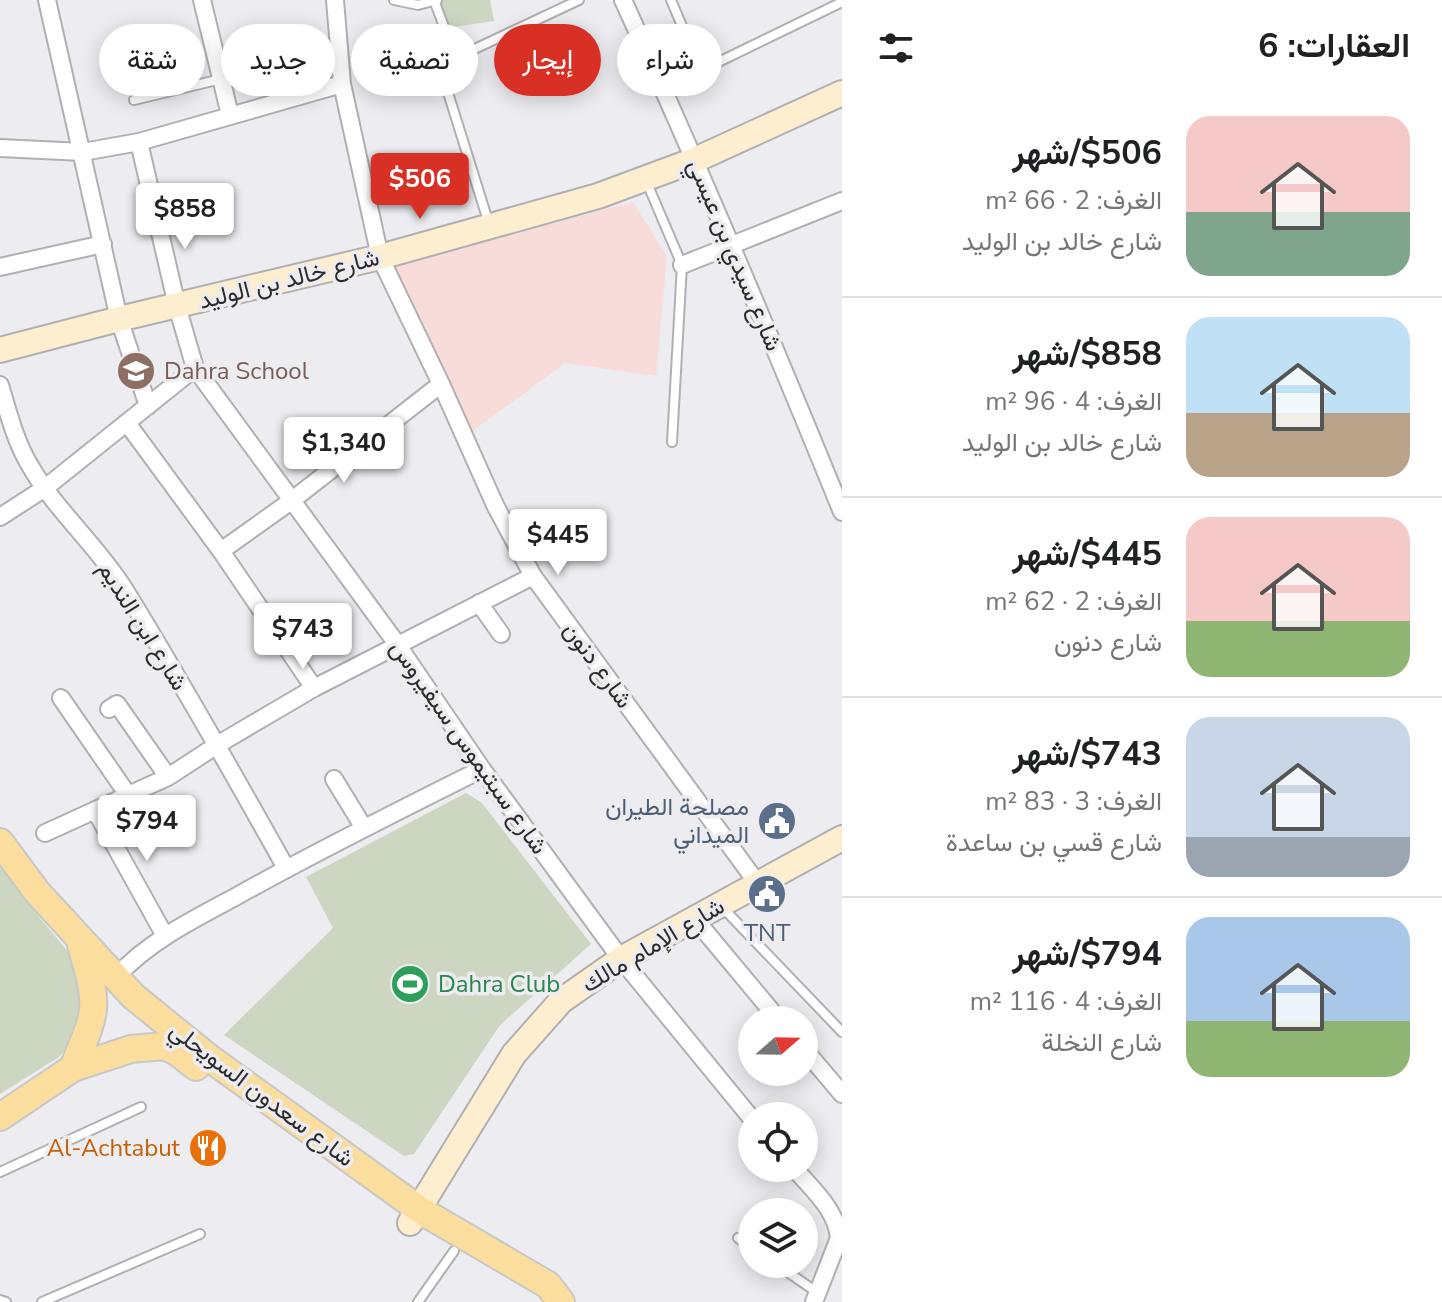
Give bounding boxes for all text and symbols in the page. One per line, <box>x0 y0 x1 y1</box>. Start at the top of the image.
text: العقارات: 6 <box>1258 23 1410 69</box>
chip: شقة <box>99 24 205 96</box>
chip: جديد <box>221 24 335 96</box>
chip: تصفية <box>351 24 478 96</box>
chip: إيجار <box>494 24 601 96</box>
chip: شراء <box>617 24 722 96</box>
icon: filters <box>874 26 918 70</box>
text: $506/شهر <box>1012 130 1162 176</box>
icon: home <box>1250 148 1346 244</box>
pin: $506 <box>373 153 467 221</box>
street label: شارع سيدي بن عيسي <box>677 154 790 357</box>
text: $506 <box>389 161 451 196</box>
pin: $858 <box>138 183 232 251</box>
text: الغرف: 2 · 66 m² <box>985 183 1162 218</box>
text: $858 <box>154 191 216 226</box>
text: شارع خالد بن الوليد <box>962 224 1162 259</box>
street label: شارع خالد بن الوليد <box>195 241 383 317</box>
text: $858/شهر <box>1012 331 1162 377</box>
icon: home <box>1250 349 1346 445</box>
school or university icon: Dahra School <box>115 350 157 392</box>
place label: Dahra School <box>164 355 309 387</box>
text: الغرف: 4 · 96 m² <box>985 384 1162 419</box>
pin: $1,340 <box>279 417 409 485</box>
text: $1,340 <box>302 425 386 460</box>
text: شارع خالد بن الوليد <box>962 425 1162 460</box>
pin: $445 <box>511 509 605 577</box>
text: $445 <box>527 517 589 552</box>
text: $445/شهر <box>1012 531 1162 577</box>
icon: home <box>1250 549 1346 645</box>
street label: شارع ابن النديم <box>91 555 195 697</box>
text: الغرف: 2 · 62 m² <box>985 584 1162 619</box>
pin: $743 <box>256 603 350 671</box>
text: $743 <box>272 611 334 646</box>
street label: شارع دنون <box>556 615 640 715</box>
text: شارع دنون <box>1054 625 1162 660</box>
street label: شارع سبتيموس سيفيروس <box>383 633 555 861</box>
text: $743/شهر <box>1012 731 1162 777</box>
icon: home <box>1250 749 1346 845</box>
text: الغرف: 3 · 83 m² <box>985 784 1162 819</box>
place label: مصلحة الطيران الميداني <box>605 791 749 854</box>
pin: $794 <box>100 795 194 863</box>
public building icon: مصلحة الطيران الميداني <box>756 800 798 842</box>
text: $794 <box>116 803 178 838</box>
text: شارع قسي بن ساعدة <box>946 825 1162 860</box>
public building icon: TNT <box>746 873 788 915</box>
street label: شارع الإمام مالك <box>576 890 730 1000</box>
place label: TNT <box>744 917 791 949</box>
text: $794/شهر <box>1012 931 1162 977</box>
icon: home <box>1250 949 1346 1045</box>
sports icon: Dahra Club <box>389 963 431 1005</box>
place label: Dahra Club <box>438 968 560 1000</box>
text: الغرف: 4 · 116 m² <box>970 984 1162 1019</box>
north arrow <box>738 1006 818 1086</box>
map controls <box>738 1006 818 1278</box>
street label: شارع سعدون السويحلي <box>161 1014 361 1176</box>
text: شارع النخلة <box>1041 1025 1162 1060</box>
button: locate <box>738 1102 818 1182</box>
restaurant icon: Al-Achtabut <box>187 1127 229 1169</box>
place label: Al-Achtabut <box>47 1132 181 1164</box>
button: layers <box>738 1198 818 1278</box>

